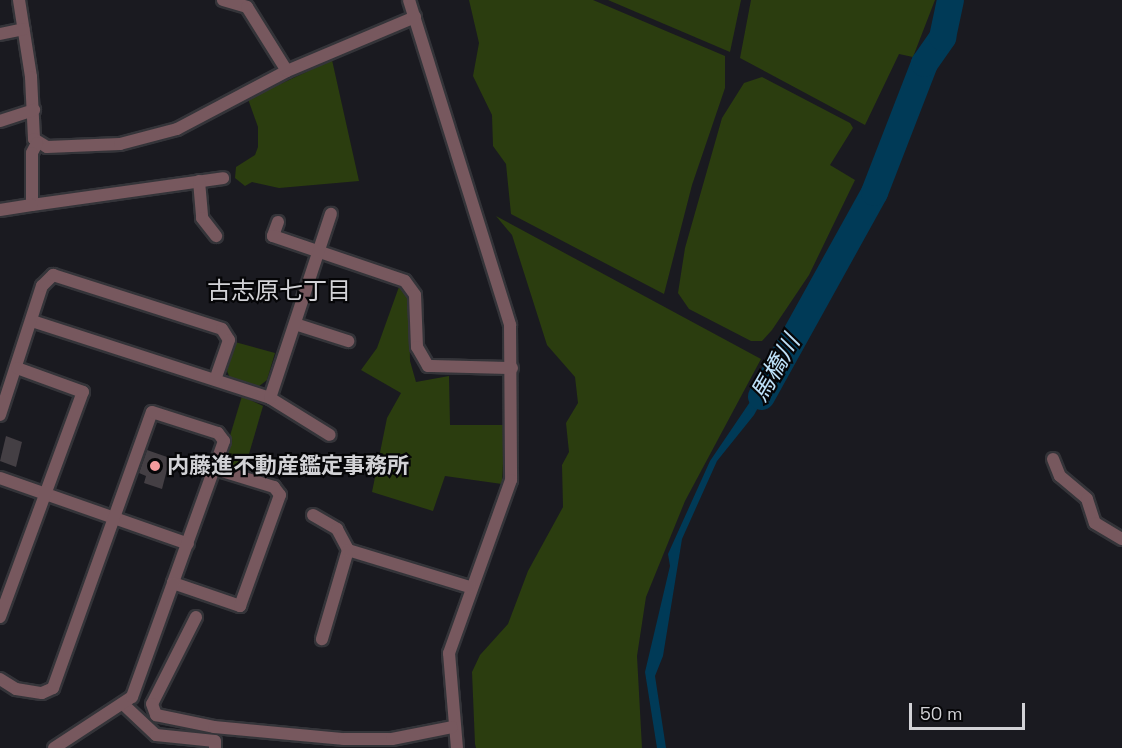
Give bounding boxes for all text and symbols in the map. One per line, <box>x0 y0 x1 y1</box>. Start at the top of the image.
district label: 古志原七丁目 <box>207 277 351 305</box>
water label: 馬橋川 <box>745 330 805 406</box>
place label: 内藤進不動産鑑定事務所 <box>167 453 409 479</box>
marker: 内藤進不動産鑑定事務所 <box>148 459 162 473</box>
scale bar <box>912 691 1028 729</box>
text: 50 m <box>920 702 962 725</box>

